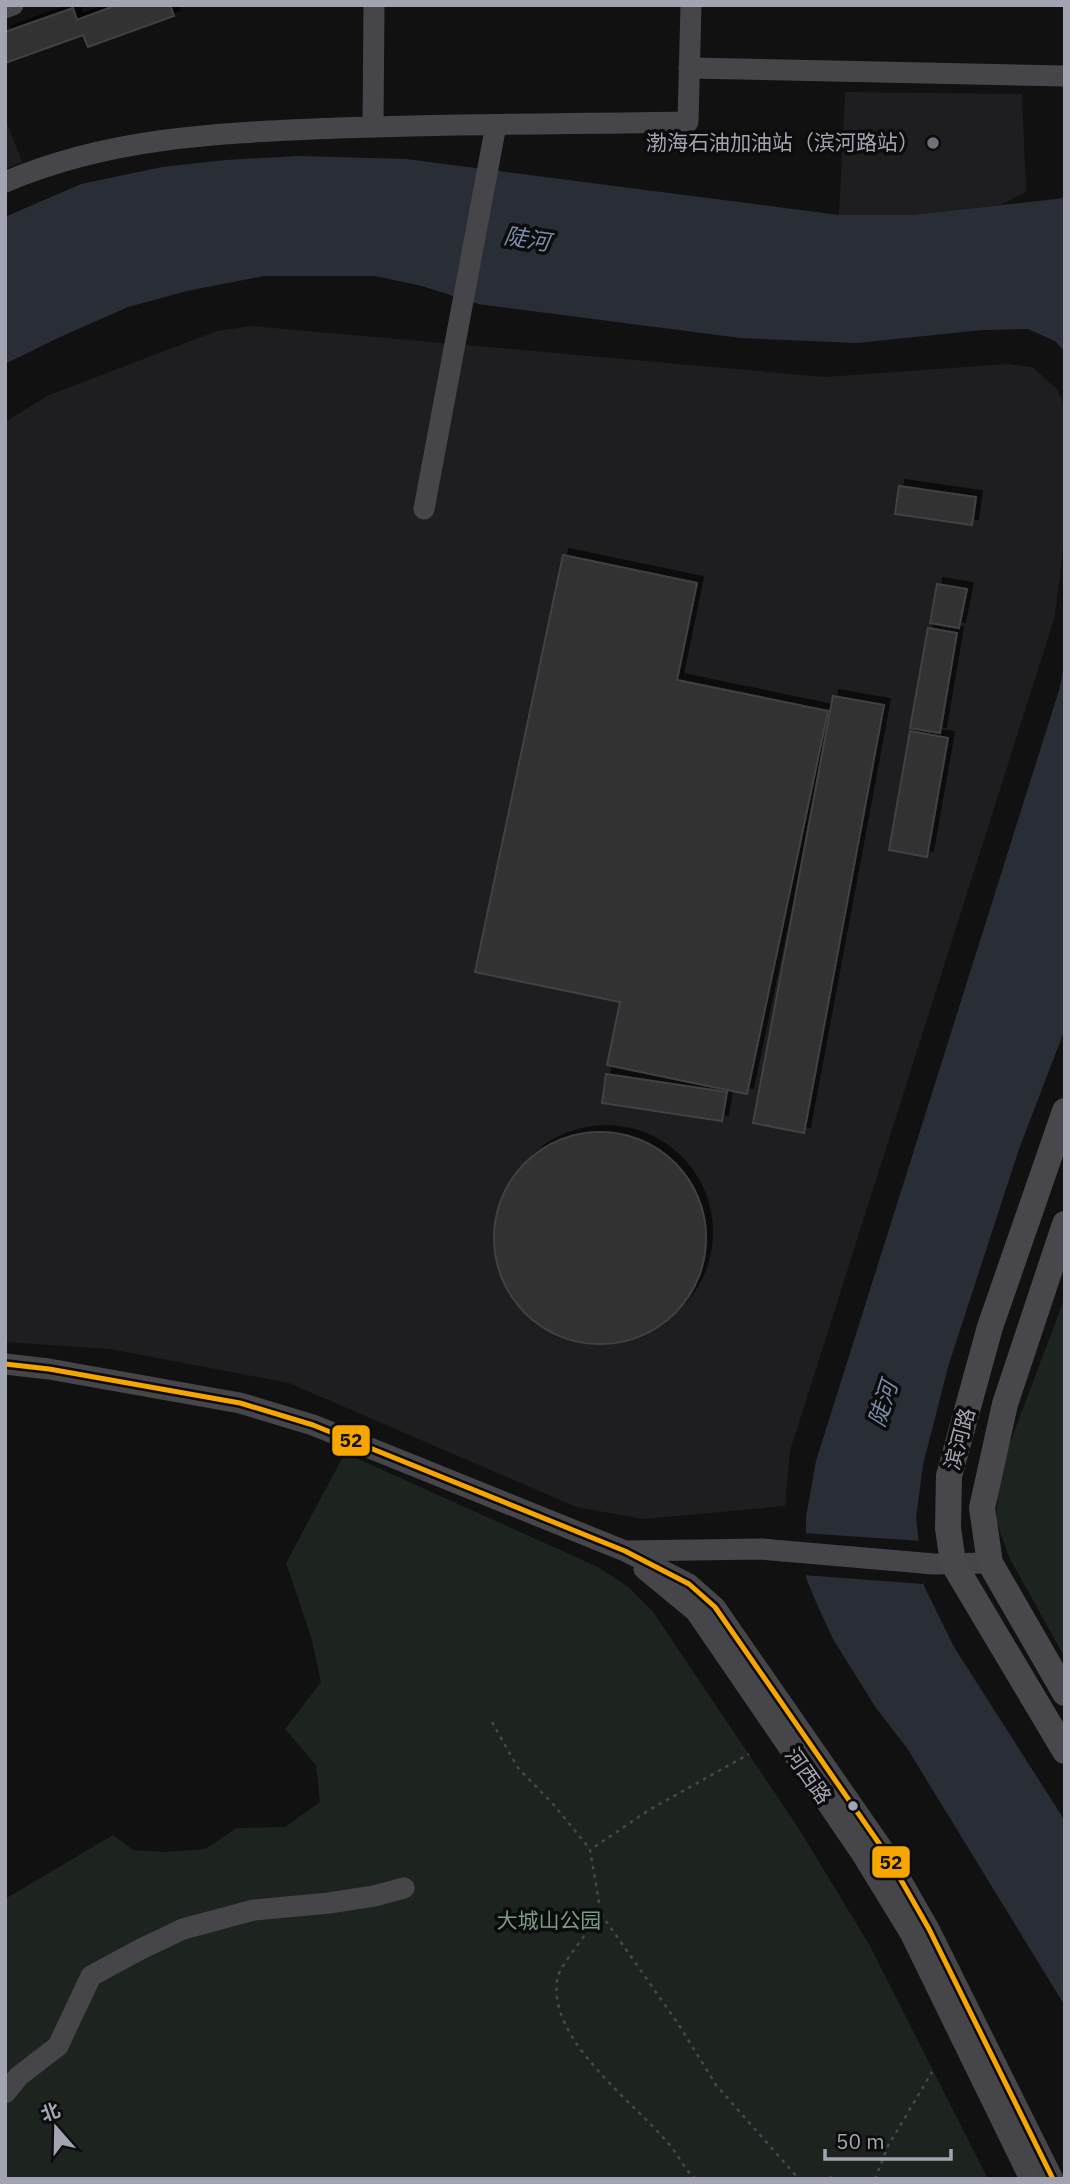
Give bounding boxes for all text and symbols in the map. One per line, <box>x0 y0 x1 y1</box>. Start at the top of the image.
place label: 渤海石油加油站（滨河路站） <box>646 128 919 156</box>
marker: 渤海石油加油站（滨河路站） <box>925 135 941 151</box>
water label: 陡河 <box>502 220 556 257</box>
water label: 陡河 <box>861 1373 905 1430</box>
street label: 滨河路 <box>937 1405 981 1473</box>
line badge: 52 <box>331 1424 371 1457</box>
text: 52 <box>340 1428 362 1452</box>
street label: 河西路 <box>779 1742 838 1809</box>
unlabelled marker <box>846 1799 860 1813</box>
line badge: 52 <box>871 1845 911 1879</box>
text: 52 <box>880 1850 902 1874</box>
park label: 大城山公园 <box>497 1906 602 1934</box>
north arrow <box>21 2093 91 2163</box>
text: 北 <box>37 2097 63 2127</box>
scale bar <box>825 2118 951 2162</box>
text: 50 m <box>836 2127 885 2155</box>

